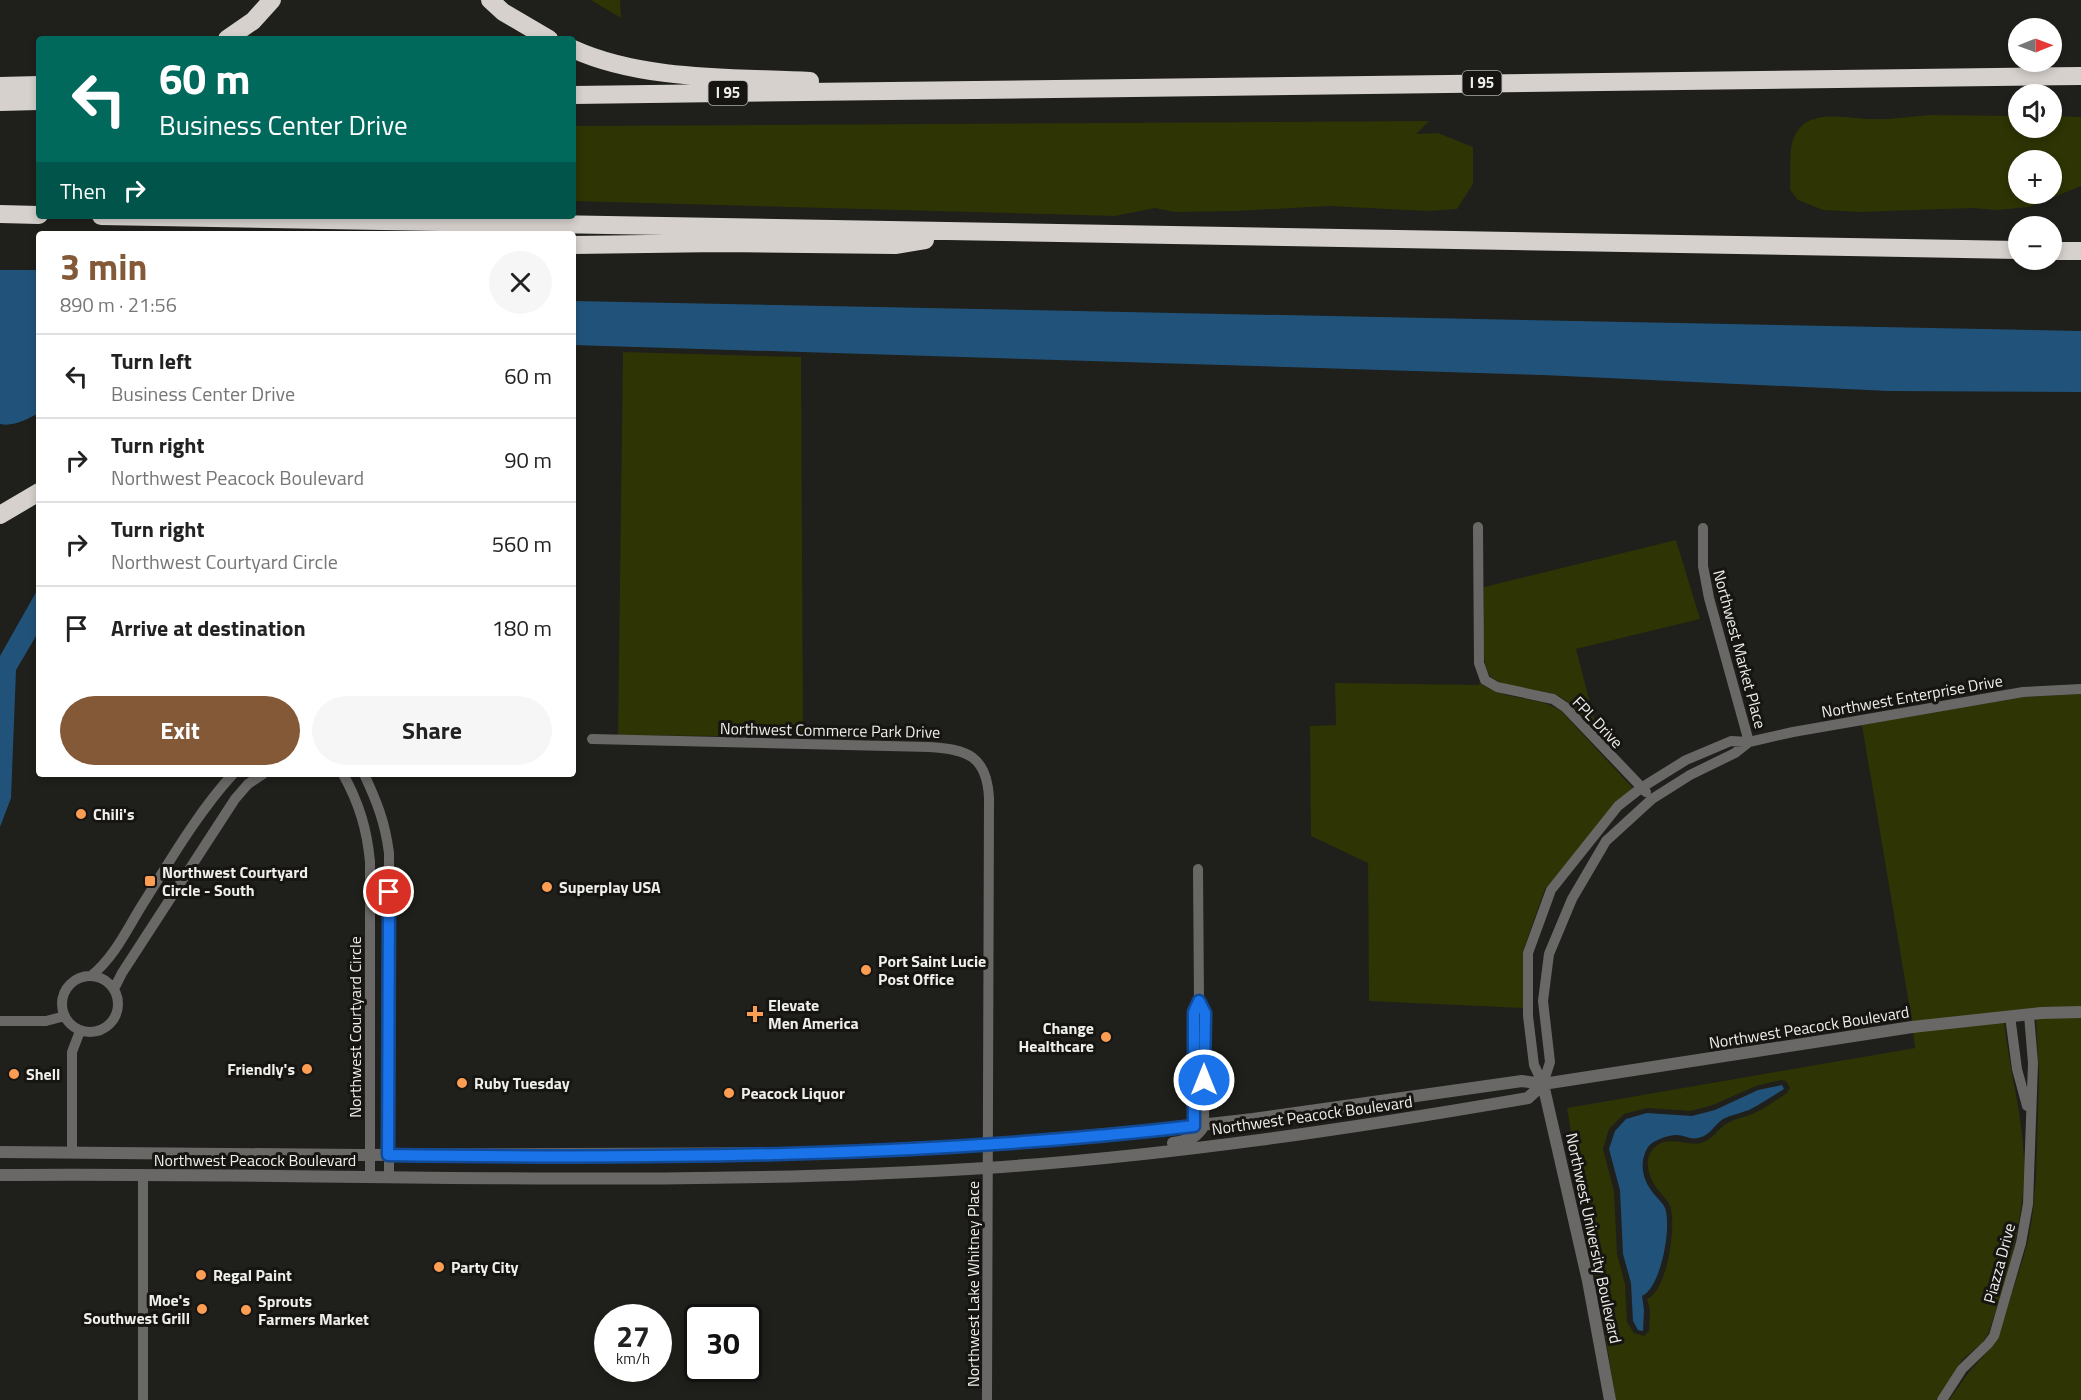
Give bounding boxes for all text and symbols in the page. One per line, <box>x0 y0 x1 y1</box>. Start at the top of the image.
north arrow <box>2008 18 2062 72</box>
map controls <box>2008 18 2062 270</box>
text: 60 m <box>159 46 251 110</box>
icon: left <box>60 60 138 138</box>
road number: I 95 <box>1462 71 1502 95</box>
road number: I 95 <box>708 81 748 105</box>
button: sound <box>2008 84 2062 138</box>
text: Business Center Drive <box>159 104 408 145</box>
button: + <box>2008 150 2062 204</box>
text: Then <box>60 174 106 208</box>
icon: right <box>118 174 151 207</box>
button: − <box>2008 216 2062 270</box>
text: 3 min <box>60 239 147 294</box>
button: close <box>489 251 552 314</box>
text: 890 m · 21:56 <box>60 289 177 320</box>
text: Turn left <box>111 344 192 378</box>
text: 60 m <box>504 359 552 393</box>
icon: left <box>60 360 93 393</box>
text: Business Center Drive <box>111 378 295 409</box>
text: Turn right <box>111 428 205 462</box>
text: 90 m <box>504 443 552 477</box>
icon: right <box>60 444 93 477</box>
text: Northwest Peacock Boulevard <box>111 462 364 493</box>
text: Turn right <box>111 512 205 546</box>
text: 560 m <box>492 527 552 561</box>
icon: right <box>60 528 93 561</box>
text: Northwest Courtyard Circle <box>111 546 338 577</box>
street label: Northwest Market Place <box>1707 567 1773 731</box>
text: Arrive at destination <box>111 611 306 645</box>
text: 180 m <box>492 611 552 645</box>
icon: arrive <box>60 612 93 645</box>
street label: Northwest Enterprise Drive <box>1819 668 2005 724</box>
street label: FPL Drive <box>1567 691 1629 753</box>
button: Exit <box>60 696 300 765</box>
button: Share <box>312 696 552 765</box>
street label: Northwest Commerce Park Drive <box>720 716 940 744</box>
place label: Chili's <box>93 802 135 826</box>
marker: Chili's <box>74 807 88 821</box>
place label: Northwest Courtyard Circle - South <box>162 860 308 902</box>
pin <box>363 866 414 917</box>
marker: Northwest Courtyard Circle - South <box>143 874 157 888</box>
icon: arrive <box>372 875 405 908</box>
place label: Superplay USA <box>559 875 661 899</box>
marker: Superplay USA <box>540 880 554 894</box>
street label: Northwest Courtyard Circle <box>343 936 367 1118</box>
place label: Port Saint Lucie Post Office <box>878 949 986 991</box>
marker: Port Saint Lucie Post Office <box>859 963 873 977</box>
place label: Elevate Men America <box>768 993 859 1035</box>
street label: Northwest Peacock Boulevard <box>1707 999 1911 1055</box>
marker: Elevate Men America <box>746 1005 764 1023</box>
place label: Change Healthcare <box>1019 1016 1094 1058</box>
marker: Change Healthcare <box>1099 1030 1113 1044</box>
position arrow <box>1172 1048 1236 1112</box>
place label: Friendly's <box>227 1057 295 1081</box>
place label: Shell <box>26 1062 60 1086</box>
marker: Friendly's <box>300 1062 314 1076</box>
marker: Shell <box>7 1067 21 1081</box>
place label: Ruby Tuesday <box>474 1071 570 1095</box>
marker: Ruby Tuesday <box>455 1076 469 1090</box>
place label: Peacock Liquor <box>741 1081 845 1105</box>
marker: Peacock Liquor <box>722 1086 736 1100</box>
street label: Northwest Peacock Boulevard <box>1210 1089 1414 1141</box>
street label: Northwest University Boulevard <box>1560 1130 1628 1346</box>
street label: Northwest Peacock Boulevard <box>154 1148 356 1172</box>
street label: Northwest Lake Whitney Place <box>961 1181 985 1387</box>
street label: Piazza Drive <box>1977 1220 2021 1306</box>
place label: Party City <box>451 1255 518 1279</box>
marker: Party City <box>432 1260 446 1274</box>
place label: Regal Paint <box>213 1263 292 1287</box>
marker: Regal Paint <box>194 1268 208 1282</box>
place label: Moe's Southwest Grill <box>83 1288 190 1330</box>
place label: Sprouts Farmers Market <box>258 1289 369 1331</box>
marker: Moe's Southwest Grill <box>195 1302 209 1316</box>
marker: Sprouts Farmers Market <box>239 1303 253 1317</box>
speed limit sign: 30 <box>684 1304 762 1382</box>
text: 27 <box>616 1313 650 1359</box>
text: km/h <box>616 1347 650 1370</box>

